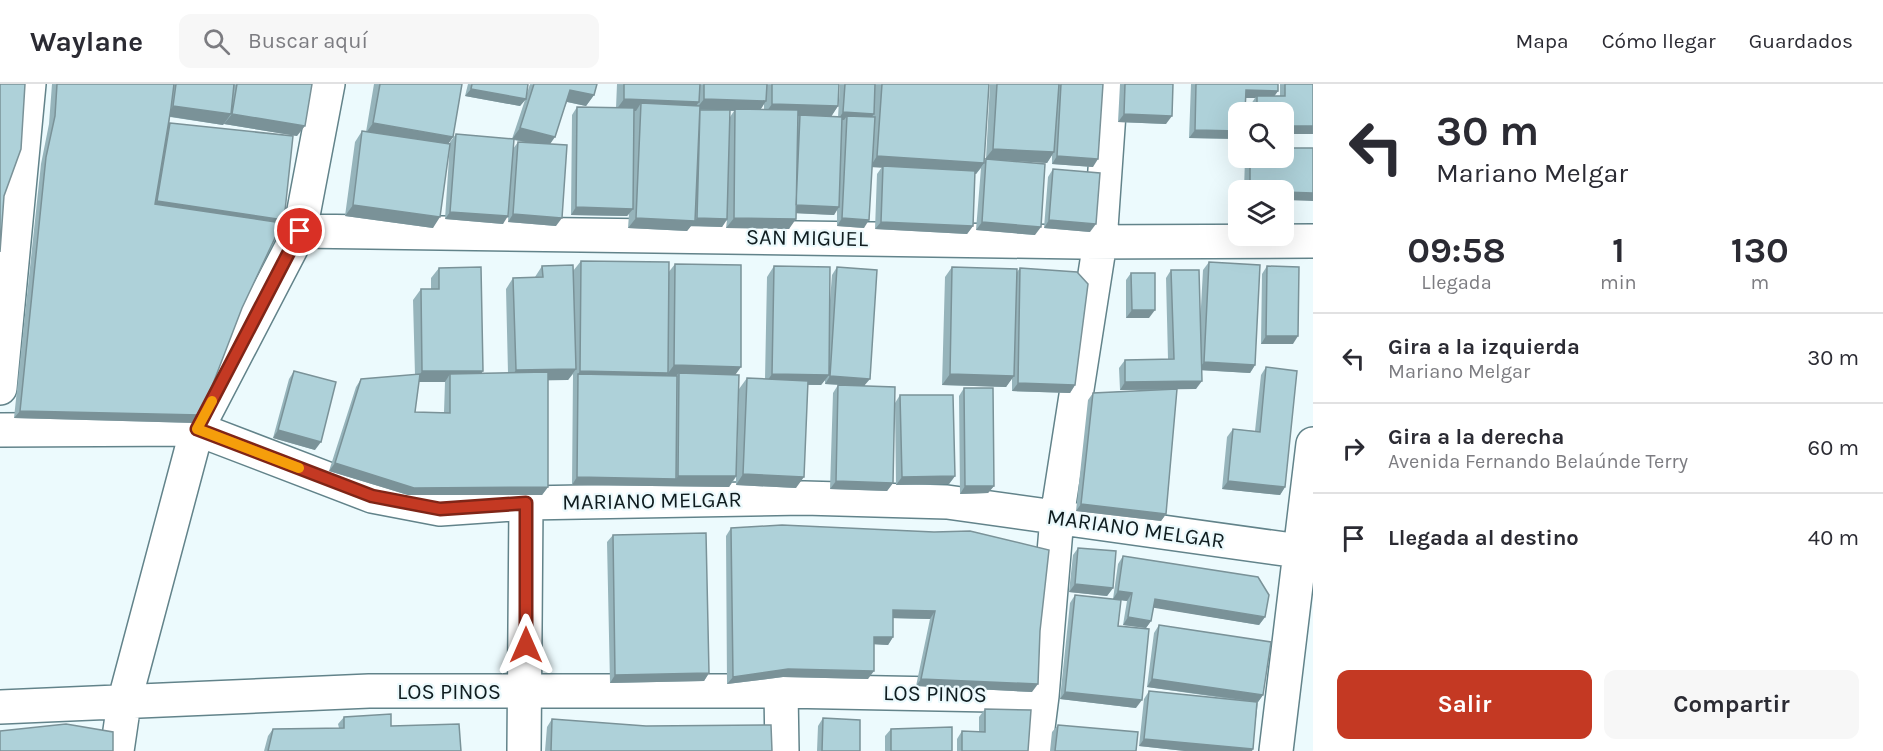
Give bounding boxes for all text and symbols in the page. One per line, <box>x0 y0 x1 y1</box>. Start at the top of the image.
search box <box>179 14 599 68</box>
text: Waylane <box>30 25 143 58</box>
icon: search <box>200 25 233 58</box>
text: Buscar aquí <box>248 28 368 54</box>
text: Mapa <box>1515 29 1569 53</box>
text: Cómo llegar <box>1602 29 1716 53</box>
text: Guardados <box>1749 29 1853 53</box>
map controls <box>1228 102 1294 246</box>
button: search <box>1228 102 1294 168</box>
text: 30 m <box>1436 106 1539 156</box>
icon: left <box>1337 108 1415 186</box>
text: Mariano Melgar <box>1436 157 1628 189</box>
button: layers <box>1228 180 1294 246</box>
pin <box>274 205 325 256</box>
icon: arrive <box>283 214 316 247</box>
street label: SAN MIGUEL <box>746 224 869 252</box>
text: 09:58 <box>1407 229 1506 271</box>
text: 1 <box>1612 229 1625 271</box>
text: 130 <box>1731 229 1789 271</box>
text: Llegada <box>1421 271 1492 294</box>
text: min <box>1600 271 1637 294</box>
text: m <box>1750 271 1769 294</box>
text: Gira a la izquierda <box>1388 334 1580 360</box>
icon: left <box>1337 342 1370 375</box>
text: 30 m <box>1807 345 1859 371</box>
text: Mariano Melgar <box>1388 360 1530 383</box>
text: Gira a la derecha <box>1388 424 1564 450</box>
icon: right <box>1337 432 1370 465</box>
text: 60 m <box>1808 435 1859 461</box>
text: Avenida Fernando Belaúnde Terry <box>1388 450 1688 473</box>
street label: MARIANO MELGAR <box>562 486 742 516</box>
street label: MARIANO MELGAR <box>1045 504 1227 554</box>
icon: arrive <box>1337 522 1370 555</box>
text: Llegada al destino <box>1388 525 1579 551</box>
text: 40 m <box>1808 525 1859 551</box>
position arrow <box>494 613 558 677</box>
button: Salir <box>1337 670 1592 739</box>
button: Compartir <box>1604 670 1859 739</box>
street label: LOS PINOS <box>397 679 501 705</box>
street label: LOS PINOS <box>883 680 987 708</box>

